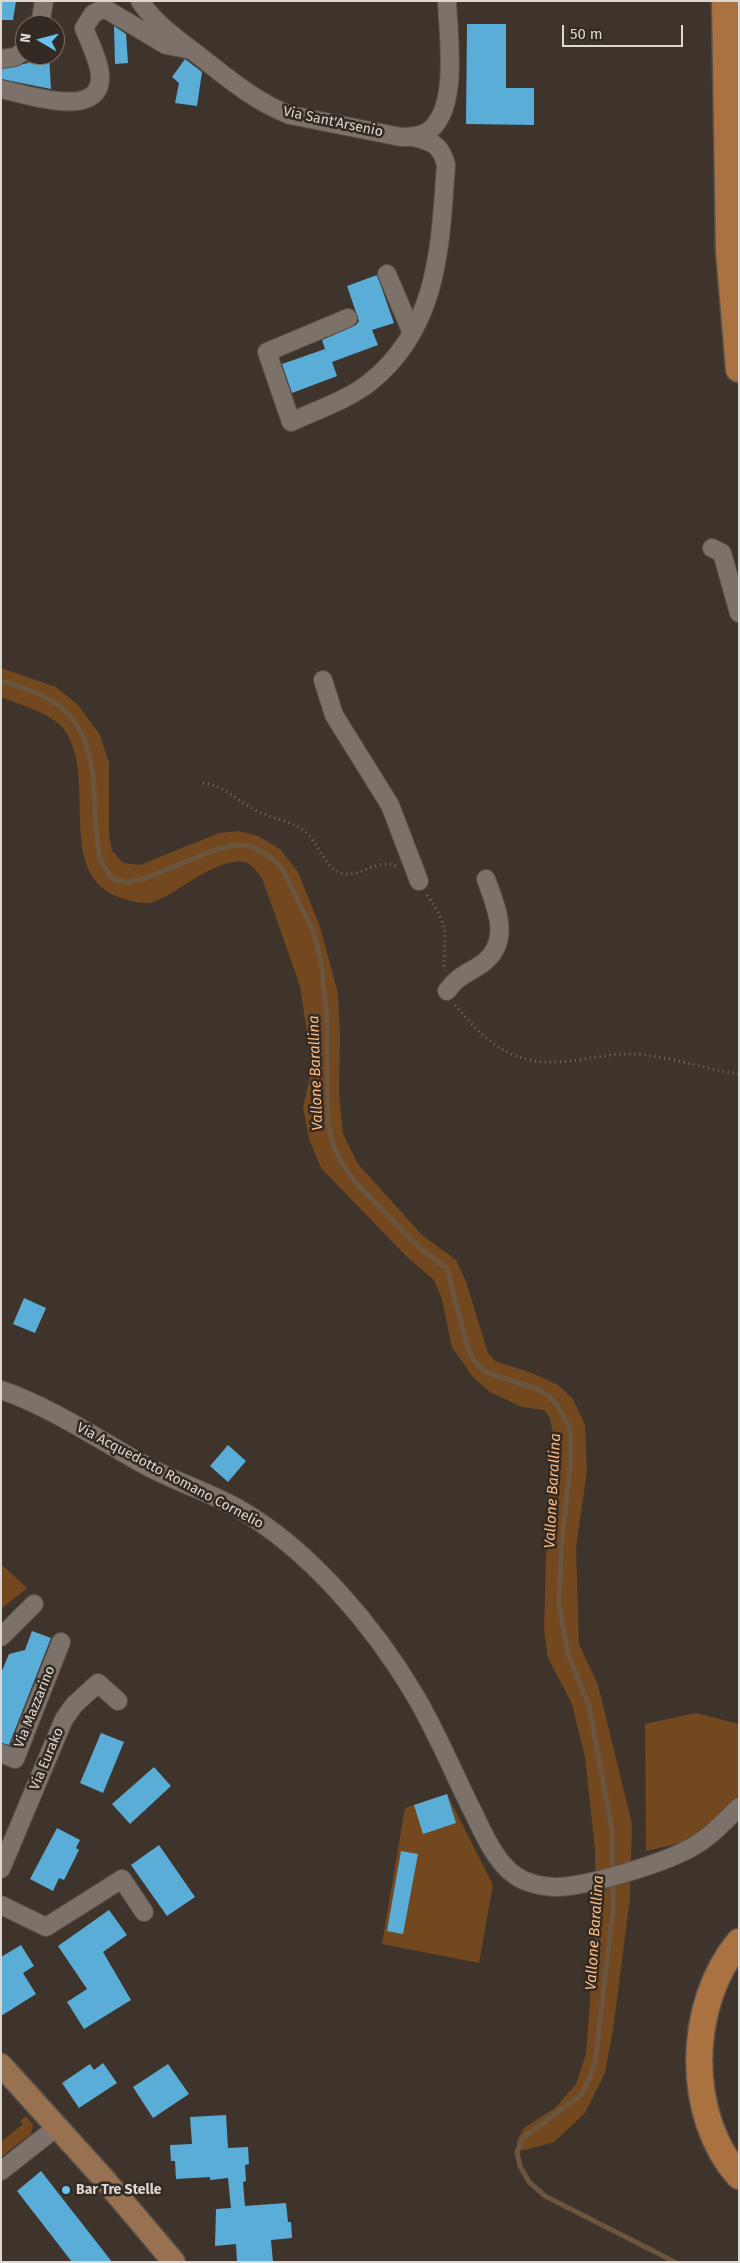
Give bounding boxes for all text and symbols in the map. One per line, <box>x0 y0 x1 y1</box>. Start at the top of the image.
north arrow <box>15 15 65 65</box>
scale bar <box>565 15 686 47</box>
text: 50 m <box>570 25 603 43</box>
text: N <box>17 32 35 44</box>
street label: Via Sant'Arsenio <box>282 103 384 141</box>
water label: Vallone Barallina <box>305 1015 327 1131</box>
street label: Via Acquedotto Romano Cornelio <box>74 1419 266 1533</box>
water label: Vallone Barallina <box>541 1433 565 1549</box>
street label: Via Mazzarino <box>11 1664 59 1750</box>
street label: Via Eurako <box>26 1725 68 1793</box>
water label: Vallone Barallina <box>582 1875 608 1991</box>
place label: Bar Tre Stelle <box>76 2182 161 2198</box>
marker: Bar Tre Stelle <box>60 2184 72 2196</box>

